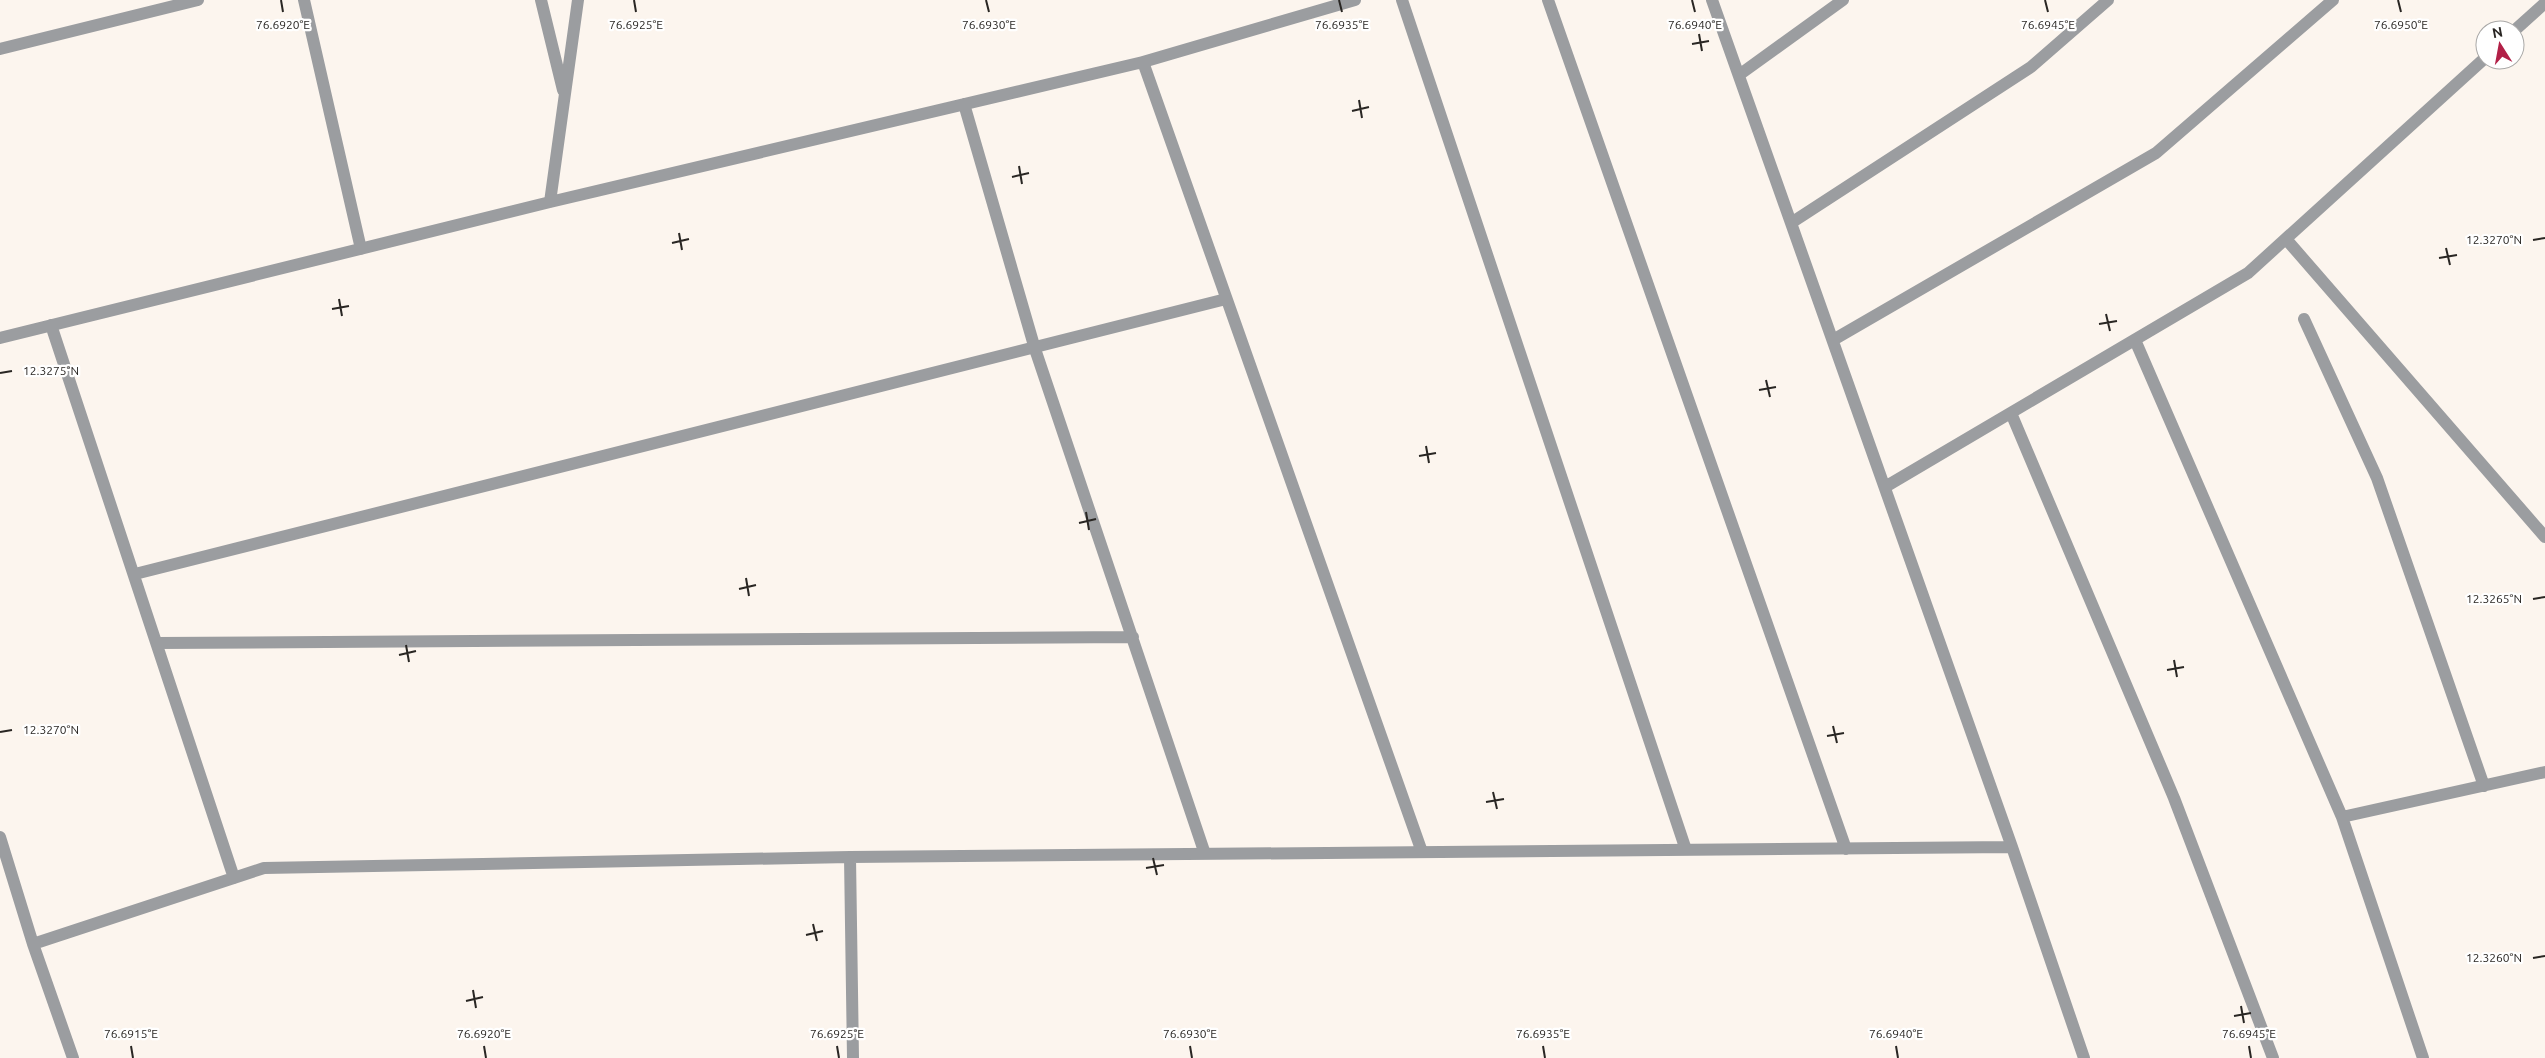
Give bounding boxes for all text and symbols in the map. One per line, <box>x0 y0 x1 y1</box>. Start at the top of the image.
text: 76.6920°E <box>256 18 310 31</box>
text: 76.6925°E <box>609 18 663 31</box>
text: 76.6930°E <box>962 18 1016 31</box>
text: 76.6935°E <box>1315 18 1369 31</box>
text: 76.6940°E <box>1668 18 1722 31</box>
text: 76.6945°E <box>2021 18 2075 31</box>
text: 76.6950°E <box>2374 18 2428 31</box>
north arrow <box>2475 20 2525 70</box>
text: N <box>2491 23 2504 41</box>
text: 12.3270°N <box>2466 233 2522 246</box>
text: 12.3275°N <box>23 364 79 377</box>
text: 12.3265°N <box>2466 592 2522 605</box>
text: 12.3270°N <box>23 723 79 736</box>
text: 12.3260°N <box>2466 951 2522 964</box>
text: 76.6915°E <box>104 1027 158 1040</box>
text: 76.6920°E <box>457 1027 511 1040</box>
text: 76.6925°E <box>810 1027 864 1040</box>
text: 76.6930°E <box>1163 1027 1217 1040</box>
text: 76.6935°E <box>1516 1027 1570 1040</box>
text: 76.6940°E <box>1869 1027 1923 1040</box>
text: 76.6945°E <box>2222 1027 2276 1040</box>

